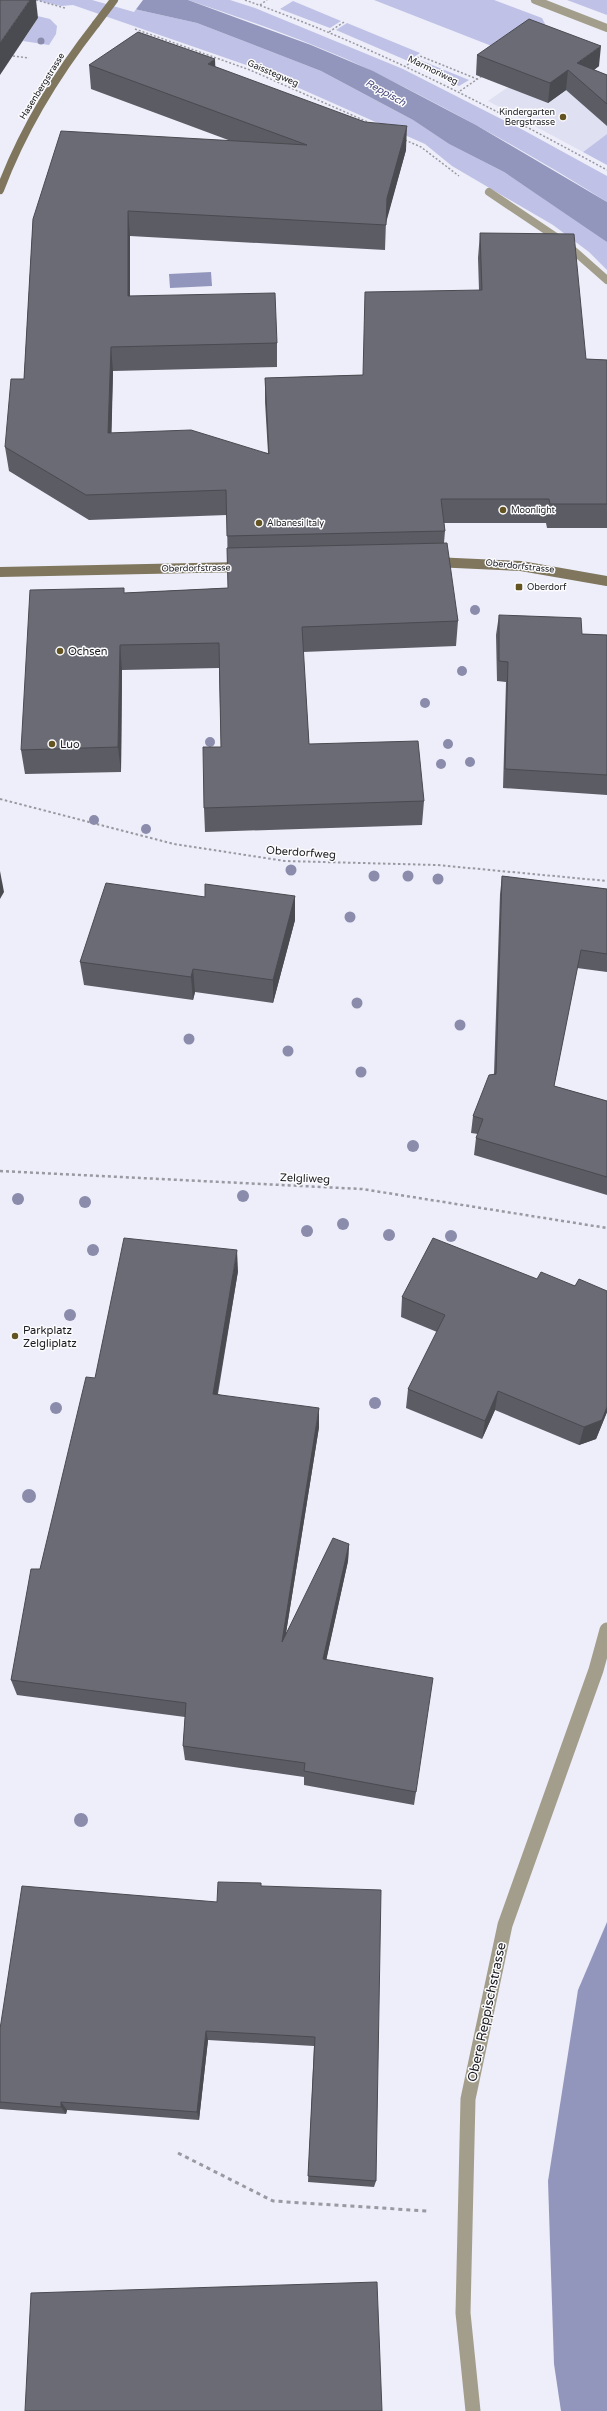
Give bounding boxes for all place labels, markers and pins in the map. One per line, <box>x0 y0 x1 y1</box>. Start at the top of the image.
place label: Kindergarten Bergstrasse <box>499 107 555 128</box>
marker: Kindergarten Bergstrasse <box>558 112 568 122</box>
marker: Moonlight <box>498 505 508 515</box>
place label: Moonlight <box>511 505 556 516</box>
marker: Albanesi Italy <box>254 518 264 528</box>
place label: Albanesi Italy <box>267 518 324 529</box>
marker: Oberdorf <box>514 582 524 592</box>
place label: Oberdorf <box>527 582 567 593</box>
place label: Ochsen <box>68 645 108 658</box>
marker: Ochsen <box>55 646 65 656</box>
place label: Luo <box>60 738 80 751</box>
marker: Luo <box>47 739 57 749</box>
place label: Parkplatz Zelgliplatz <box>23 1324 77 1350</box>
marker: Parkplatz Zelgliplatz <box>10 1331 20 1341</box>

